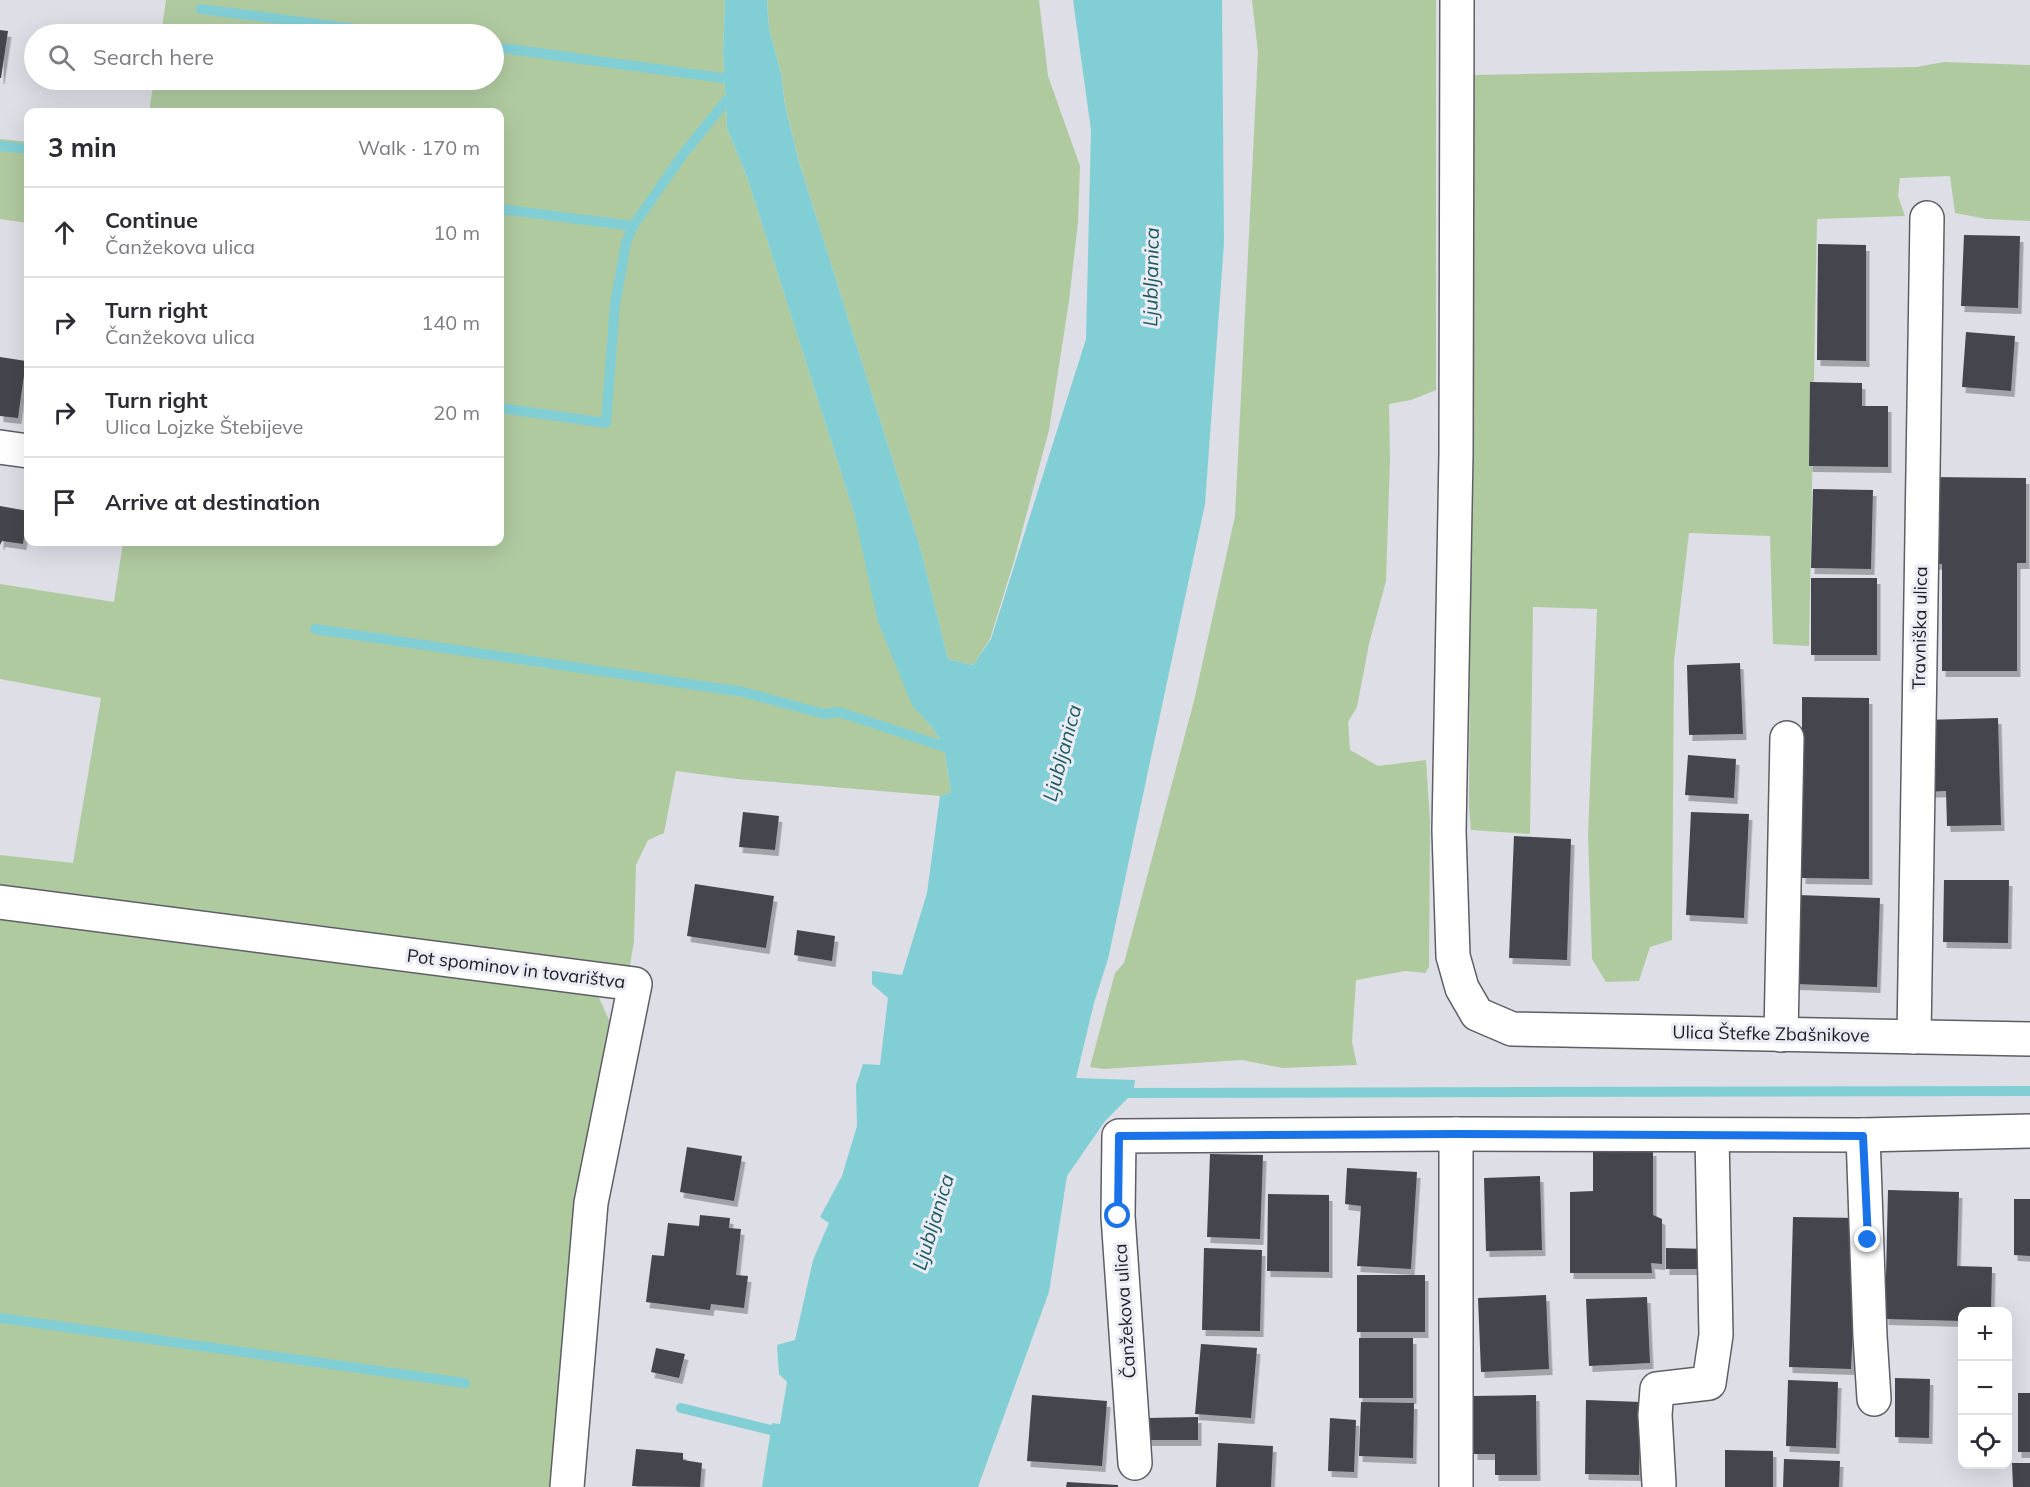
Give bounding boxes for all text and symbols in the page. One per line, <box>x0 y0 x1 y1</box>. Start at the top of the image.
search box <box>24 24 504 90</box>
icon: search <box>45 41 78 74</box>
text: Search here <box>93 43 214 71</box>
text: 3 min <box>48 131 117 164</box>
text: Walk · 170 m <box>358 135 480 160</box>
text: Continue <box>105 206 198 234</box>
icon: ahead <box>48 216 81 249</box>
text: 10 m <box>433 220 480 245</box>
water label: Ljubljanica <box>1137 227 1164 327</box>
text: Čanžekova ulica <box>105 234 255 259</box>
text: Turn right <box>105 296 208 324</box>
icon: right <box>48 306 81 339</box>
text: 140 m <box>421 310 480 335</box>
text: Čanžekova ulica <box>105 324 255 349</box>
text: Turn right <box>105 386 208 414</box>
icon: right <box>48 396 81 429</box>
text: 20 m <box>433 400 480 425</box>
text: Ulica Lojzke Štebijeve <box>105 414 304 439</box>
icon: arrive <box>48 486 81 519</box>
text: Arrive at destination <box>105 488 320 516</box>
street label: Travniška ulica <box>1907 566 1932 690</box>
water label: Ljubljanica <box>1037 702 1086 804</box>
street label: Pot spominov in tovarištva <box>406 944 627 993</box>
street label: Ulica Štefke Zbašnikove <box>1672 1020 1870 1047</box>
water label: Ljubljanica <box>906 1171 959 1273</box>
route start <box>1104 1202 1130 1228</box>
route end <box>1854 1226 1880 1252</box>
street label: Čanžekova ulica <box>1108 1243 1141 1379</box>
map controls <box>1958 1307 2012 1469</box>
button: + <box>1958 1307 2012 1361</box>
button: − <box>1958 1361 2012 1415</box>
button: locate <box>1958 1415 2012 1469</box>

